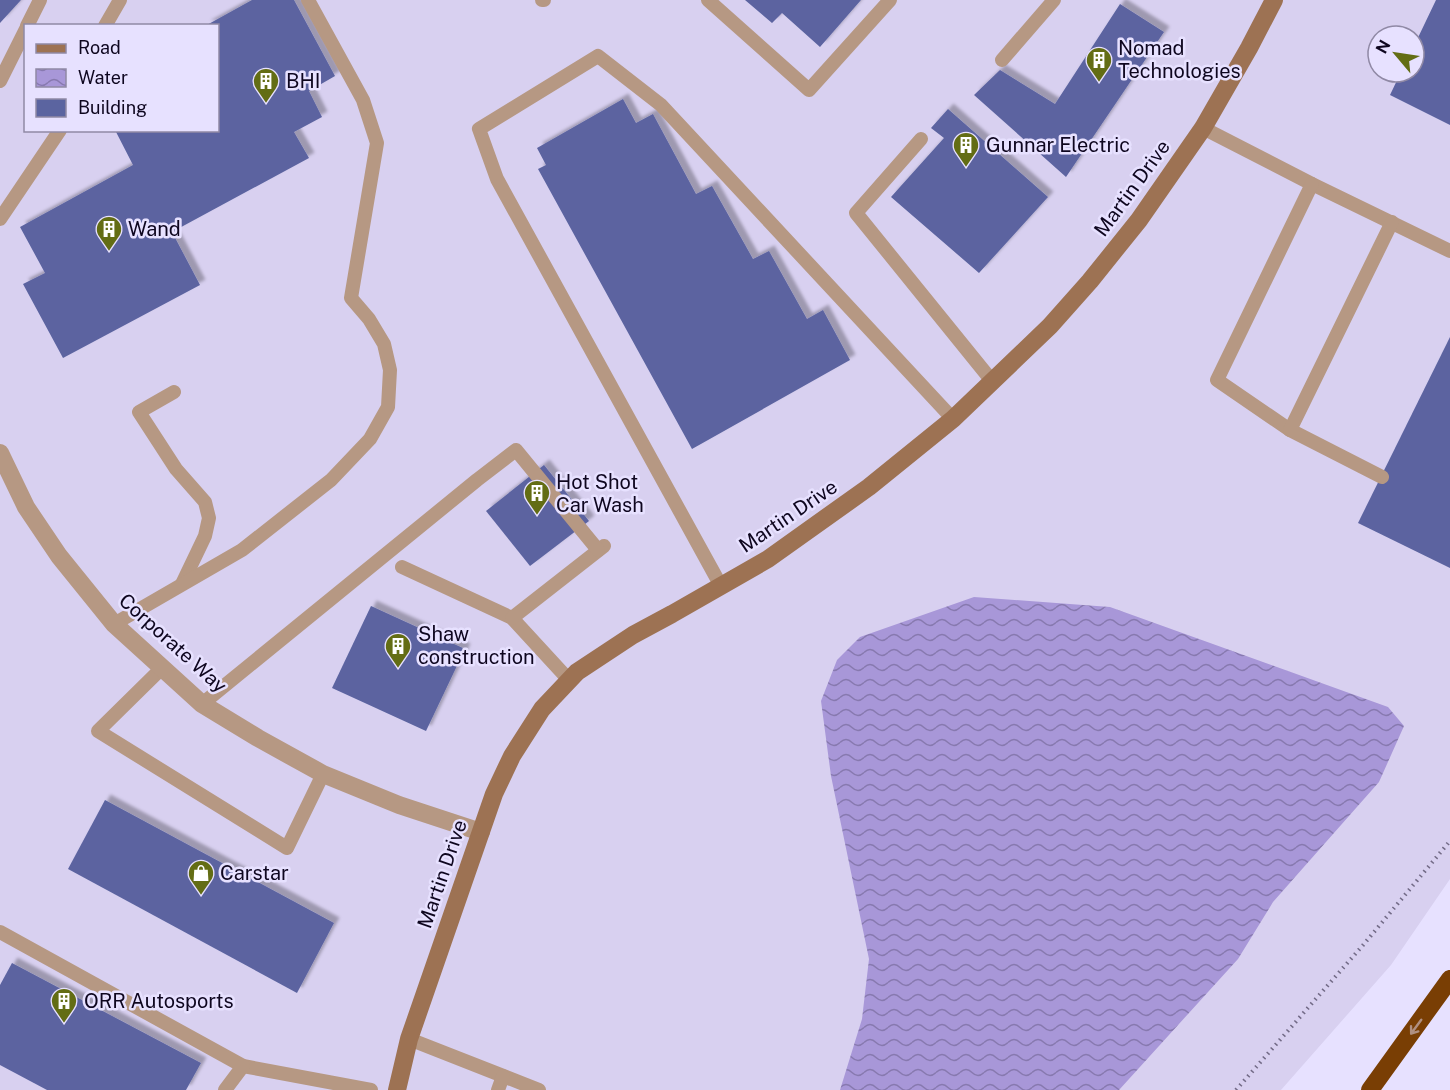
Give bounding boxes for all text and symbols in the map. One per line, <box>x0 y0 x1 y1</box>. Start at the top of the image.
legend <box>24 24 219 132</box>
north arrow <box>1366 24 1426 84</box>
place label: Nomad Technologies <box>1118 36 1241 83</box>
text: Road <box>78 37 121 58</box>
text: N <box>1372 37 1395 57</box>
building icon: Nomad Technologies <box>1084 45 1114 83</box>
building icon: BHI <box>251 66 281 104</box>
text: Water <box>78 67 128 88</box>
place label: BHI <box>286 69 321 93</box>
text: Building <box>78 97 147 118</box>
building icon: Gunnar Electric <box>951 130 981 168</box>
place label: Gunnar Electric <box>986 133 1130 157</box>
street label: Martin Drive <box>1089 135 1175 241</box>
building icon: Wand <box>94 214 124 252</box>
place label: Wand <box>128 217 181 241</box>
place label: Hot Shot Car Wash <box>556 470 644 517</box>
street label: Martin Drive <box>734 474 842 558</box>
building icon: Hot Shot Car Wash <box>522 478 552 516</box>
street label: Corporate Way <box>114 588 232 698</box>
place label: Shaw construction <box>418 622 535 669</box>
building icon: Shaw construction <box>383 631 413 669</box>
street label: Martin Drive <box>412 817 472 931</box>
shop icon: Carstar <box>186 858 216 896</box>
place label: Carstar <box>220 861 289 885</box>
building icon: ORR Autosports <box>49 986 79 1024</box>
place label: ORR Autosports <box>84 989 234 1013</box>
one-way arrow <box>1410 1018 1422 1034</box>

